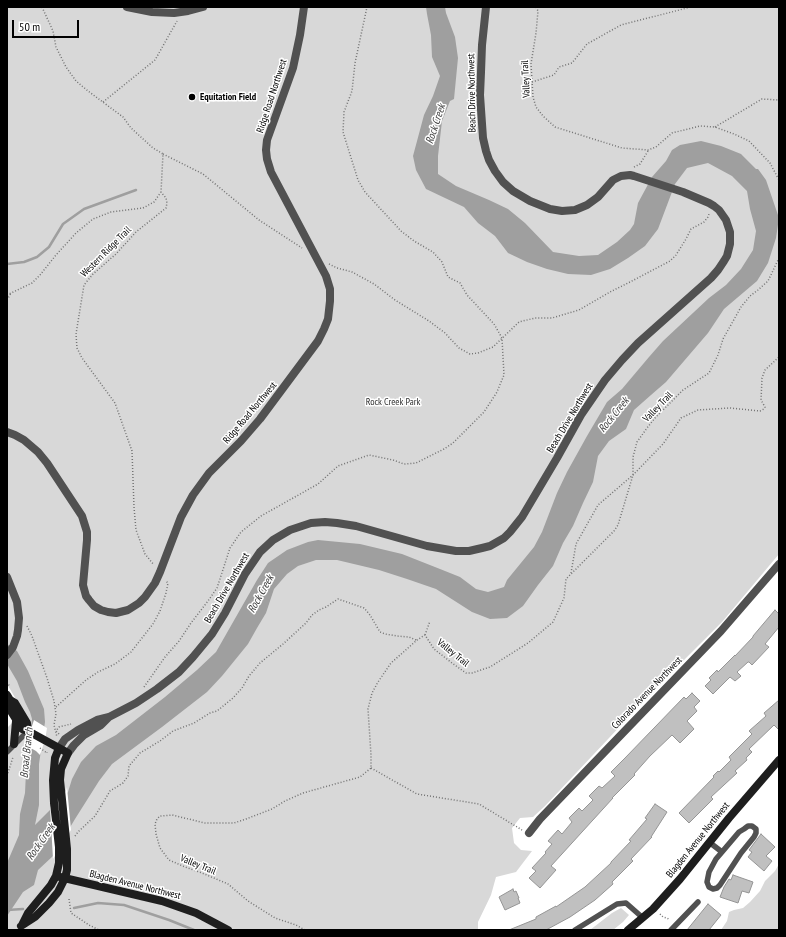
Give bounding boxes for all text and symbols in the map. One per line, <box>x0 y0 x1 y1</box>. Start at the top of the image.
scale bar <box>14 12 81 38</box>
text: 50 m <box>19 19 40 34</box>
street label: Beach Drive Northwest <box>465 53 479 133</box>
street label: Ridge Road Northwest <box>254 58 290 134</box>
street label: Valley Trail <box>519 60 533 98</box>
place label: Equitation Field <box>200 91 256 103</box>
marker: Equitation Field <box>187 92 197 102</box>
water label: Rock Creek <box>423 102 449 146</box>
street label: Western Ridge Trail <box>78 224 134 280</box>
street label: Ridge Road Northwest <box>221 380 279 446</box>
street label: Beach Drive Northwest <box>544 381 596 455</box>
street label: Valley Trail <box>641 389 675 425</box>
water label: Rock Creek <box>596 395 632 435</box>
park label: Rock Creek Park <box>366 396 420 408</box>
street label: Beach Drive Northwest <box>202 551 252 625</box>
water label: Rock Creek <box>245 573 277 615</box>
street label: Valley Trail <box>435 637 471 669</box>
street label: Colorado Avenue Northwest <box>609 654 685 732</box>
water label: Broad Branch <box>18 727 36 779</box>
street label: Blagden Avenue Northwest <box>664 800 732 880</box>
water label: Rock Creek <box>24 821 58 863</box>
street label: Valley Trail <box>178 852 218 878</box>
street label: Blagden Avenue Northwest <box>88 868 182 902</box>

